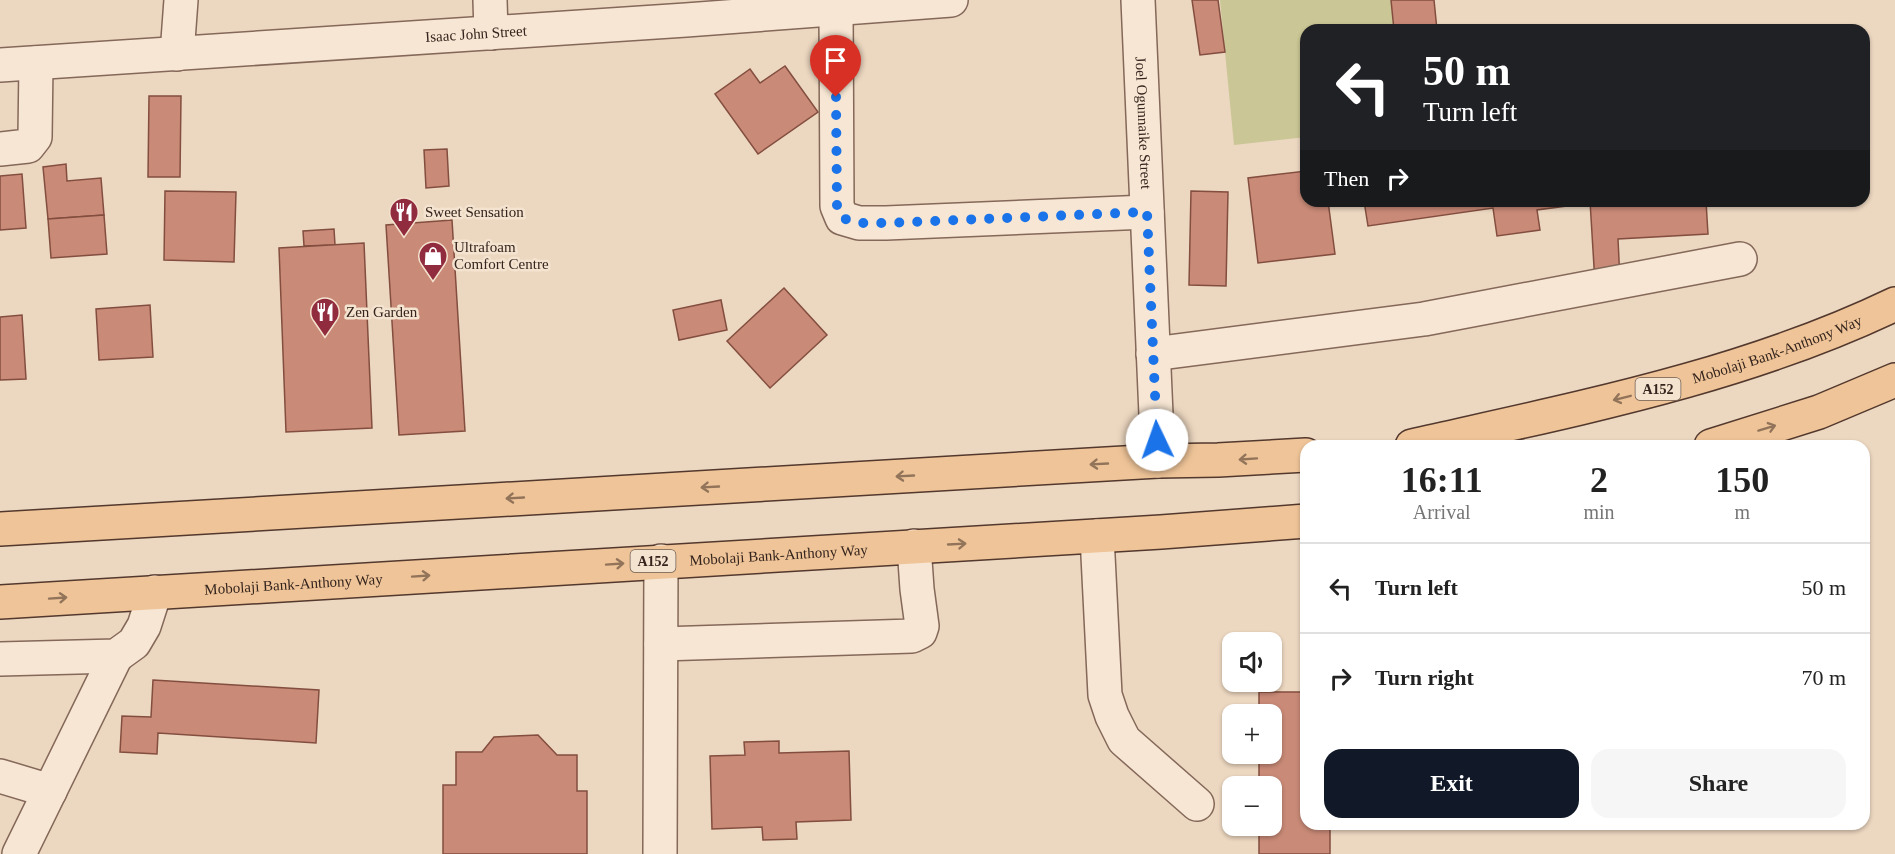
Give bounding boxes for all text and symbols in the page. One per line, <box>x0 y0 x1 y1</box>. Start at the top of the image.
street label: Isaac John Street <box>425 22 528 45</box>
pin <box>810 35 861 97</box>
icon: arrive <box>819 44 852 77</box>
icon: left <box>1324 48 1402 126</box>
text: 50 m <box>1423 48 1511 94</box>
street label: Joel Ogunnaike Street <box>1132 56 1154 190</box>
text: Turn left <box>1423 97 1517 127</box>
icon: right <box>1381 162 1414 195</box>
text: Then <box>1324 166 1369 191</box>
restaurant icon: Sweet Sensation <box>388 196 420 238</box>
place label: Sweet Sensation <box>425 204 524 220</box>
place label: Ultrafoam Comfort Centre <box>454 239 549 272</box>
shop icon: Ultrafoam Comfort Centre <box>417 240 449 282</box>
restaurant icon: Zen Garden <box>309 296 341 338</box>
place label: Zen Garden <box>346 304 418 320</box>
street label: Mobolaji Bank-Anthony Way <box>1691 312 1865 386</box>
road number: A152 <box>1636 378 1680 400</box>
one-way arrow <box>1612 393 1631 405</box>
position arrow <box>1125 408 1189 472</box>
one-way arrow <box>1757 422 1776 433</box>
one-way arrow <box>1239 453 1259 464</box>
one-way arrow <box>1090 459 1110 470</box>
text: 16:11 <box>1401 460 1483 500</box>
text: 2 <box>1590 460 1608 500</box>
text: 150 <box>1715 460 1769 500</box>
one-way arrow <box>895 470 915 481</box>
one-way arrow <box>701 482 720 493</box>
one-way arrow <box>506 493 526 504</box>
text: Arrival <box>1413 501 1471 523</box>
text: min <box>1583 501 1615 523</box>
text: m <box>1734 501 1750 523</box>
one-way arrow <box>946 538 966 549</box>
street label: Mobolaji Bank-Anthony Way <box>689 542 869 568</box>
road number: A152 <box>630 550 676 572</box>
one-way arrow <box>605 558 625 569</box>
one-way arrow <box>410 570 430 581</box>
street label: Mobolaji Bank-Anthony Way <box>204 571 384 598</box>
icon: left <box>1324 572 1357 605</box>
text: Turn left <box>1375 575 1458 600</box>
text: 50 m <box>1801 575 1846 600</box>
one-way arrow <box>48 593 68 604</box>
map controls <box>1222 632 1282 836</box>
button: sound <box>1222 632 1282 692</box>
icon: right <box>1324 662 1357 695</box>
text: Turn right <box>1375 665 1474 690</box>
text: 70 m <box>1801 665 1846 690</box>
button: + <box>1222 704 1282 764</box>
button: Exit <box>1324 749 1579 818</box>
button: Share <box>1591 749 1846 818</box>
button: − <box>1222 776 1282 836</box>

